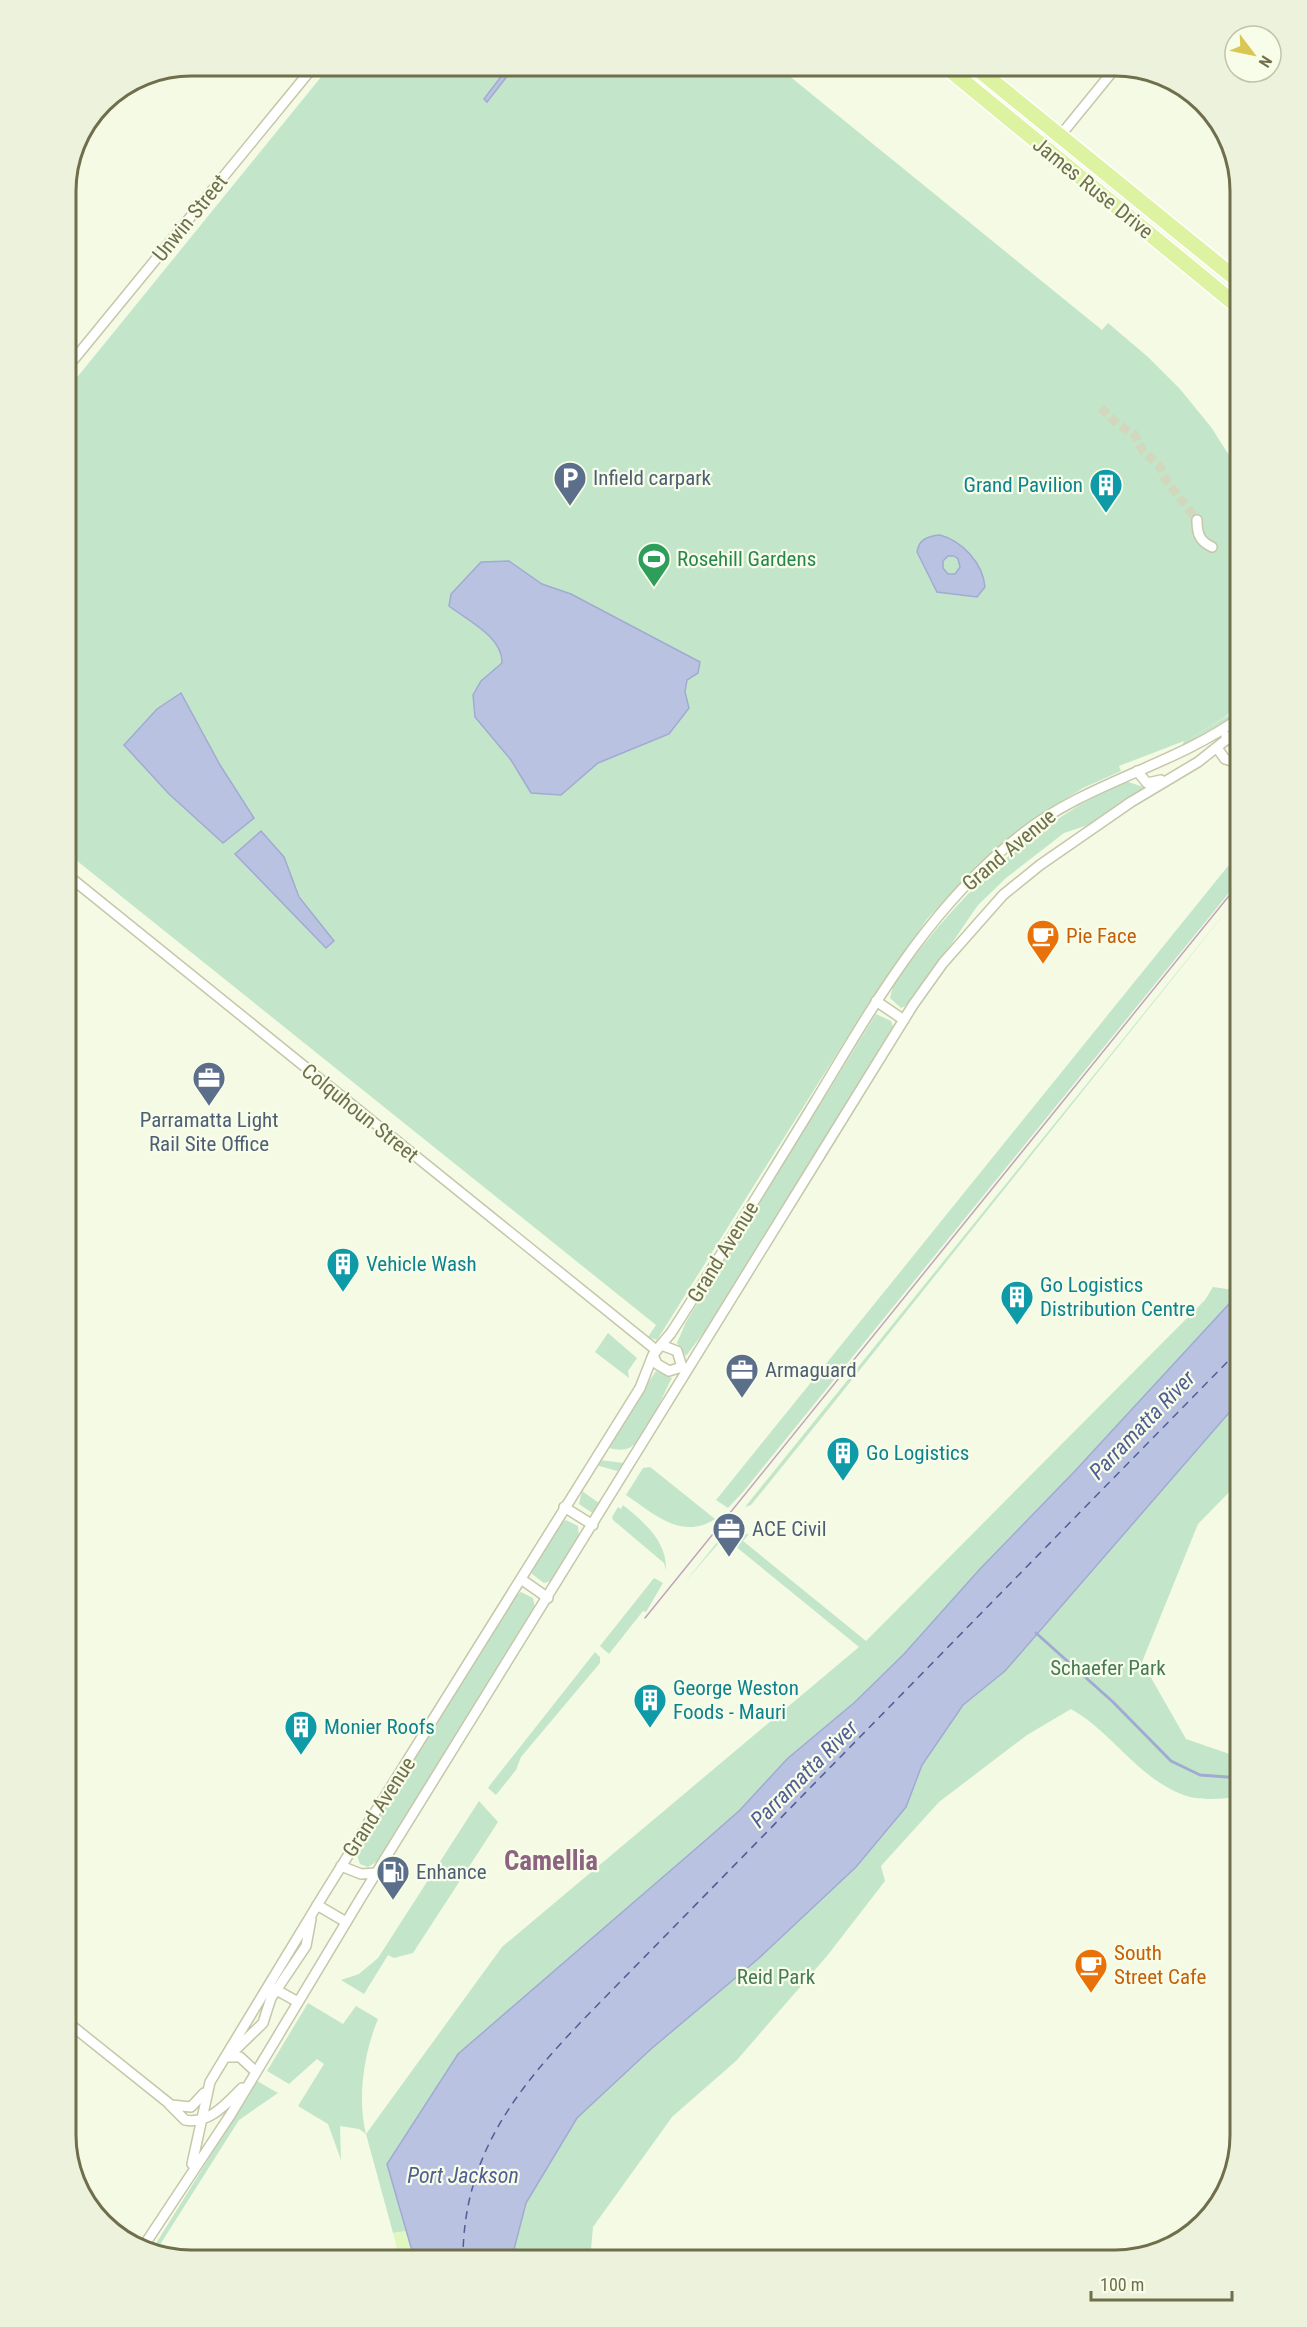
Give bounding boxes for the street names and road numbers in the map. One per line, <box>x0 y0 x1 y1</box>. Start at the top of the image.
street label: James Ruse Drive <box>1028 132 1158 244</box>
street label: Unwin Street <box>148 170 232 266</box>
street label: Grand Avenue <box>957 804 1061 896</box>
street label: Colquhoun Street <box>297 1059 423 1167</box>
street label: Grand Avenue <box>683 1197 764 1307</box>
street label: Grand Avenue <box>338 1752 420 1861</box>

